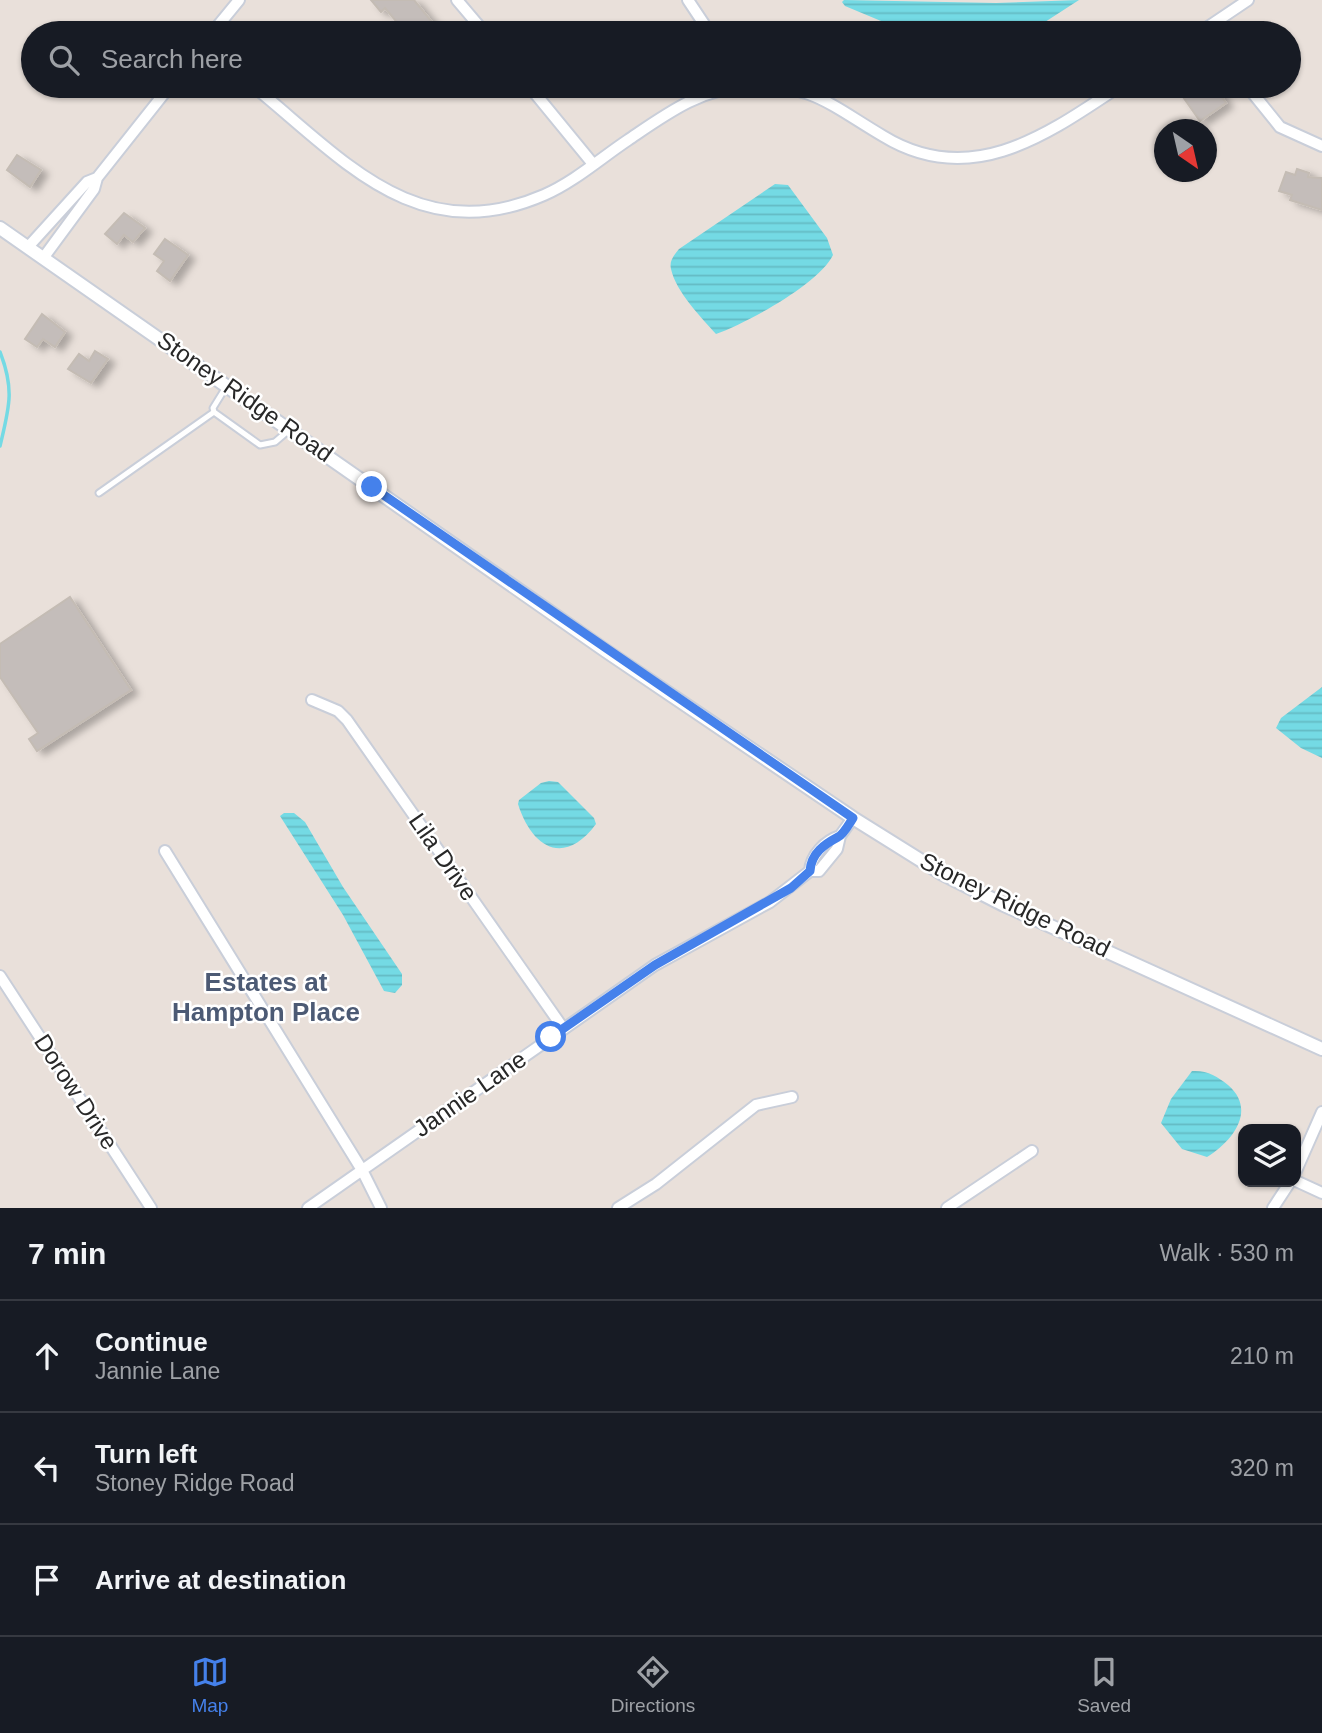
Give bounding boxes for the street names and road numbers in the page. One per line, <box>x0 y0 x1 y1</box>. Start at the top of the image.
street label: Stoney Ridge Road <box>152 326 338 467</box>
street label: Lila Drive <box>404 808 483 905</box>
street label: Stoney Ridge Road <box>916 847 1115 962</box>
street label: Dorow Drive <box>29 1029 124 1154</box>
street label: Jannie Lane <box>408 1045 531 1142</box>

